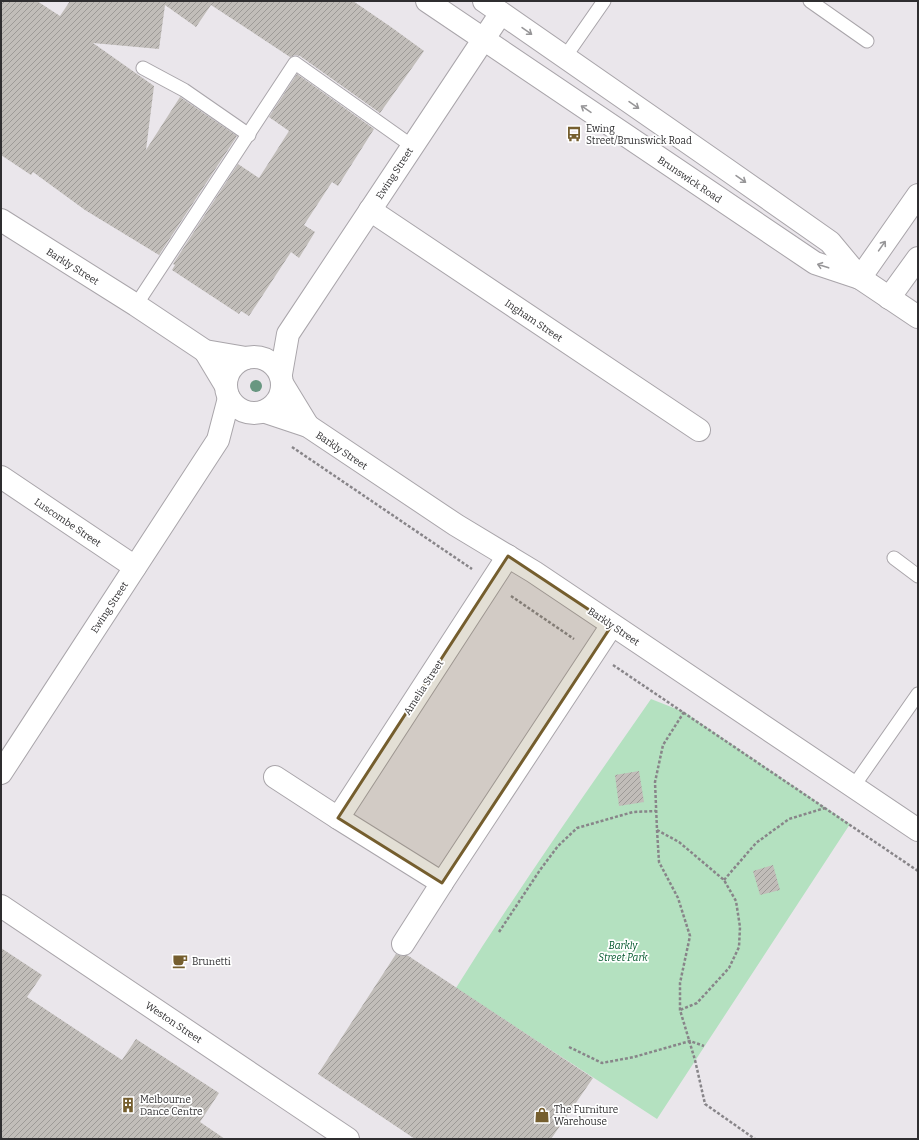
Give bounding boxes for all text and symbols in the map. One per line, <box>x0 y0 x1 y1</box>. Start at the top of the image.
one-way arrow <box>521 27 532 35</box>
one-way arrow <box>628 101 639 109</box>
one-way arrow <box>581 105 592 113</box>
place label: Ewing Street/Brunswick Road <box>586 123 692 147</box>
bus stop icon: Ewing Street/Brunswick Road <box>565 125 583 143</box>
street label: Ewing Street <box>374 145 416 202</box>
street label: Brunswick Road <box>655 154 724 206</box>
one-way arrow <box>735 175 746 183</box>
one-way arrow <box>878 240 886 251</box>
street label: Barkly Street <box>44 246 101 288</box>
one-way arrow <box>816 262 829 269</box>
street label: Ingham Street <box>502 297 565 345</box>
street label: Barkly Street <box>313 429 370 473</box>
street label: Luscombe Street <box>32 496 103 550</box>
street label: Ewing Street <box>89 579 131 636</box>
street label: Barkly Street <box>585 605 642 649</box>
street label: Amelia Street <box>402 657 446 717</box>
park label: Barkly Street Park <box>598 940 648 964</box>
cafe icon: Brunetti <box>171 952 189 970</box>
place label: Brunetti <box>192 956 231 968</box>
street label: Weston Street <box>143 1000 204 1046</box>
place label: Melbourne Dance Centre <box>140 1094 202 1118</box>
building icon: Melbourne Dance Centre <box>119 1096 137 1114</box>
place label: The Furniture Warehouse <box>554 1104 618 1128</box>
shop icon: The Furniture Warehouse <box>533 1106 551 1124</box>

